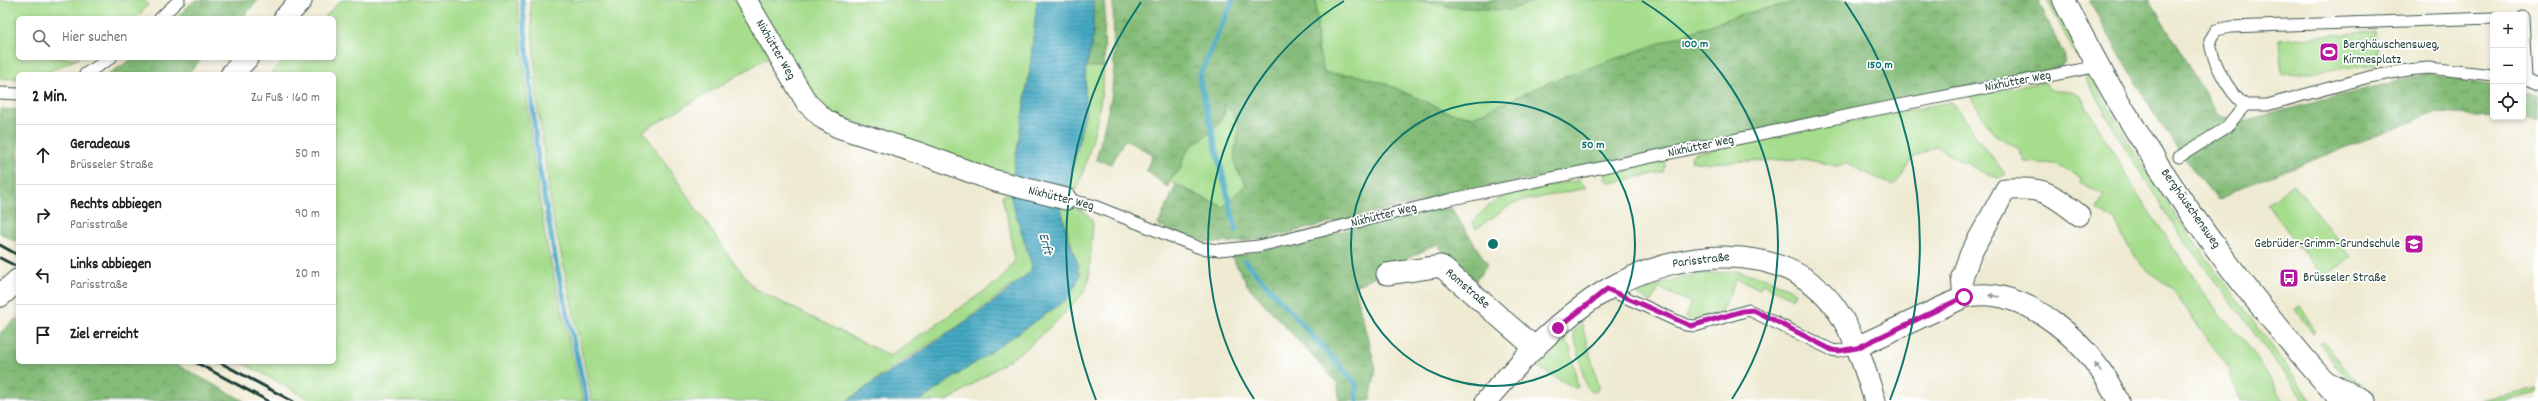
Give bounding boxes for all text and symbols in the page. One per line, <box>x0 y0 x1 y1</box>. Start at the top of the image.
map controls <box>2490 12 2526 120</box>
button: + <box>2490 12 2526 48</box>
search box <box>16 16 336 60</box>
street label: Nixhütter Weg <box>750 16 800 84</box>
icon: search <box>30 27 52 49</box>
text: Hier suchen <box>62 27 127 49</box>
text: 100 m <box>1682 36 1708 53</box>
place label: Berghäuschensweg, Kirmesplatz <box>2343 36 2440 70</box>
sports icon: Berghäuschensweg, Kirmesplatz <box>2318 41 2340 63</box>
button: − <box>2490 48 2526 84</box>
text: 150 m <box>1867 57 1893 74</box>
street label: Nixhütter Weg <box>1983 66 2053 98</box>
button: locate <box>2490 84 2526 120</box>
text: 2 Min. <box>32 86 67 110</box>
text: Zu Fuß · 160 m <box>251 89 320 108</box>
street label: Nixhütter Weg <box>1666 131 1736 163</box>
text: Geradeaus <box>70 134 130 156</box>
text: 50 m <box>1581 137 1605 154</box>
icon: ahead <box>32 144 54 166</box>
text: 50 m <box>295 145 320 164</box>
text: Brüsseler Straße <box>70 156 153 175</box>
street label: Berghäuschensweg <box>2155 165 2225 253</box>
street label: Nixhütter Weg <box>1026 182 1096 216</box>
text: Rechts abbiegen <box>70 194 162 216</box>
street label: Nixhütter Weg <box>1349 199 1419 233</box>
icon: right <box>32 204 54 226</box>
text: 90 m <box>295 205 320 224</box>
text: Parisstraße <box>70 216 128 235</box>
water label: Erft <box>1033 231 1058 259</box>
school or university icon: Gebrüder-Grimm-Grundschule <box>2403 233 2425 255</box>
place label: Gebrüder-Grimm-Grundschule <box>2254 235 2400 254</box>
centre of rings <box>1486 237 1500 251</box>
street label: Parisstraße <box>1671 248 1731 274</box>
text: Links abbiegen <box>70 254 151 276</box>
icon: left <box>32 264 54 286</box>
street label: Romstraße <box>1440 264 1494 314</box>
text: 20 m <box>295 265 320 284</box>
bus stop icon: Brüsseler Straße <box>2278 267 2300 289</box>
place label: Brüsseler Straße <box>2303 269 2386 288</box>
text: Parisstraße <box>70 276 128 295</box>
route start <box>1955 288 1973 306</box>
one-way arrow <box>1988 293 2000 299</box>
route end <box>1549 319 1567 337</box>
icon: arrive <box>32 324 54 346</box>
text: Ziel erreicht <box>70 324 138 346</box>
one-way arrow <box>2094 362 2102 373</box>

